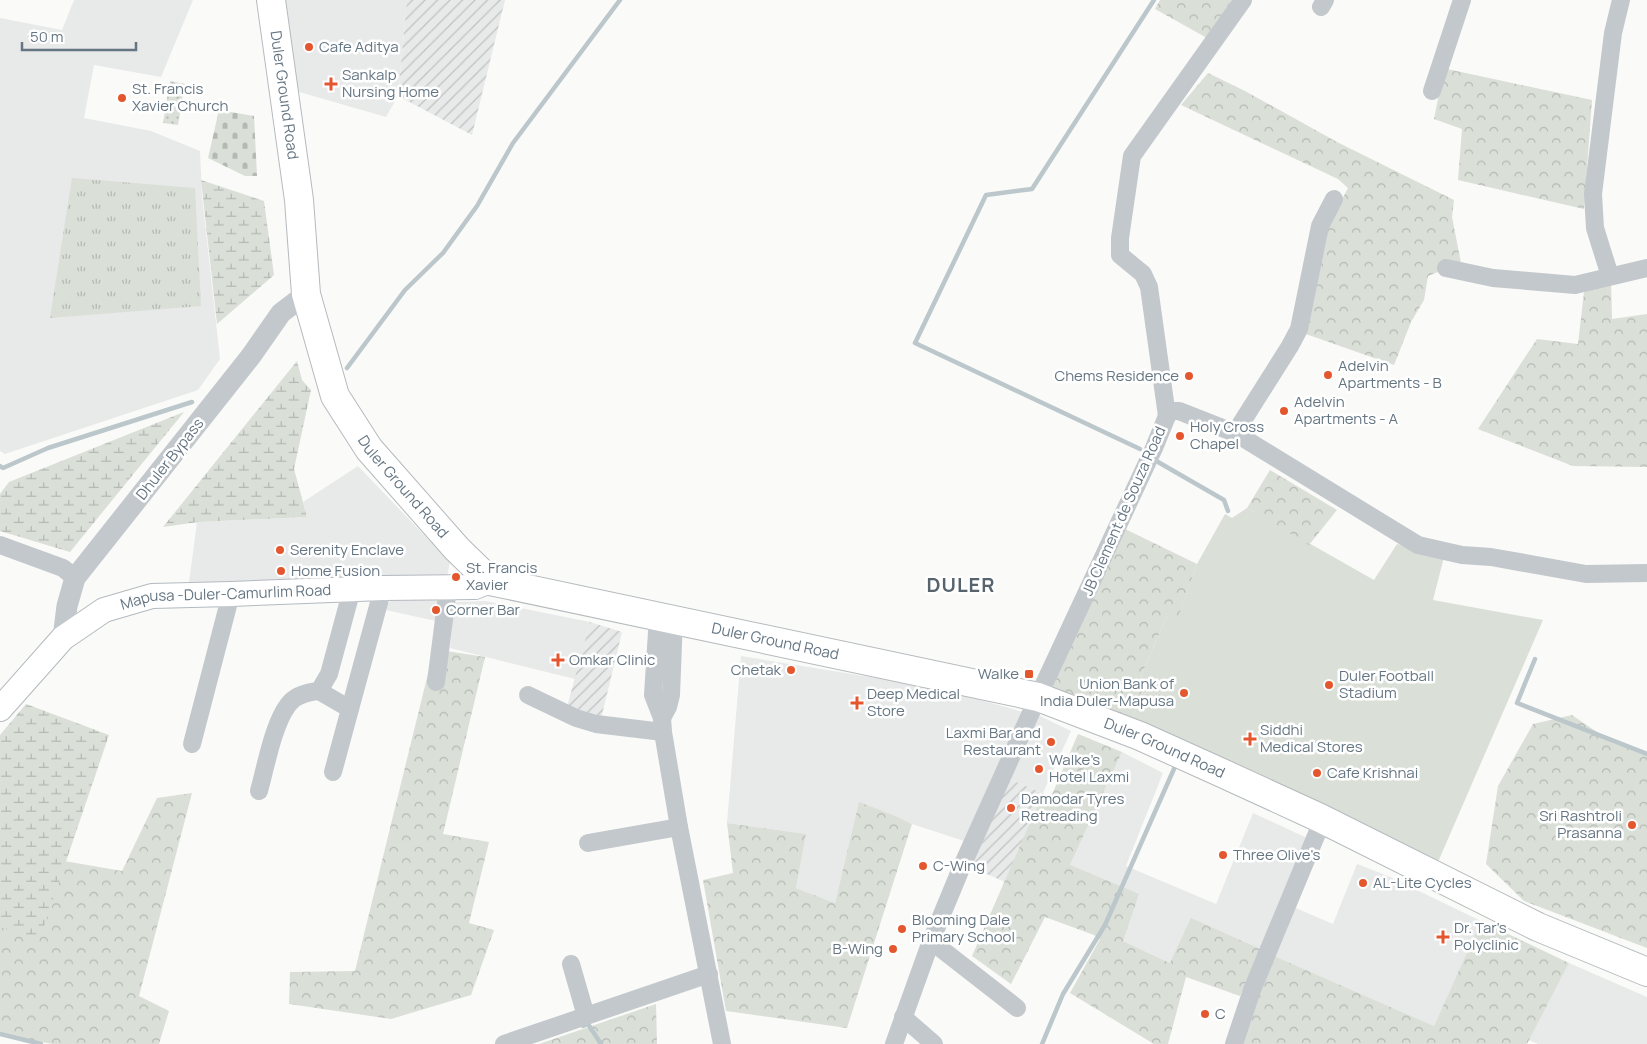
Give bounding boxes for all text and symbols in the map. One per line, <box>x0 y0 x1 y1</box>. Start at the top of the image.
scale bar <box>22 20 136 52</box>
text: 50 m <box>30 26 64 47</box>
street label: Duler Ground Road <box>265 29 304 161</box>
place label: Cafe Aditya <box>319 36 398 57</box>
marker: Cafe Aditya <box>303 41 315 53</box>
place label: Sankalp Nursing Home <box>342 64 439 102</box>
marker: Sankalp Nursing Home <box>324 77 338 91</box>
place label: St. Francis Xavier Church <box>132 78 229 116</box>
marker: St. Francis Xavier Church <box>116 92 128 104</box>
place label: Adelvin Apartments - B <box>1338 355 1442 393</box>
place label: Chems Residence <box>1054 365 1179 386</box>
marker: Adelvin Apartments - B <box>1322 369 1334 381</box>
marker: Chems Residence <box>1183 370 1195 382</box>
place label: Adelvin Apartments - A <box>1294 391 1398 429</box>
marker: Adelvin Apartments - A <box>1278 405 1290 417</box>
street label: Dhuler Bypass <box>131 413 208 504</box>
place label: Holy Cross Chapel <box>1190 416 1264 454</box>
street label: JB Clement de Souza Road <box>1077 423 1170 599</box>
marker: Holy Cross Chapel <box>1174 430 1186 442</box>
street label: Duler Ground Road <box>353 431 454 542</box>
place label: Serenity Enclave <box>290 539 404 560</box>
marker: Serenity Enclave <box>274 544 286 556</box>
place label: St. Francis Xavier <box>466 557 537 595</box>
place label: Home Fusion <box>291 560 380 581</box>
marker: Home Fusion <box>275 565 287 577</box>
marker: St. Francis Xavier <box>450 571 462 583</box>
district label: DULER <box>927 571 995 598</box>
street label: Mapusa -Duler-Camurlim Road <box>118 579 332 615</box>
place label: Corner Bar <box>446 599 521 620</box>
marker: Corner Bar <box>430 604 442 616</box>
street label: Duler Ground Road <box>710 617 841 665</box>
place label: Omkar Clinic <box>569 649 655 670</box>
marker: Omkar Clinic <box>551 653 565 667</box>
place label: Chetak <box>731 659 782 680</box>
place label: Walke <box>978 663 1019 684</box>
marker: Chetak <box>785 664 797 676</box>
place label: Duler Football Stadium <box>1339 665 1434 703</box>
marker: Walke <box>1023 668 1035 680</box>
place label: Union Bank of India Duler-Mapusa <box>1040 673 1175 711</box>
marker: Duler Football Stadium <box>1323 679 1335 691</box>
place label: Deep Medical Store <box>867 683 960 721</box>
marker: Union Bank of India Duler-Mapusa <box>1178 687 1190 699</box>
marker: Deep Medical Store <box>851 697 863 709</box>
street label: Duler Ground Road <box>1101 712 1228 783</box>
place label: Siddhi Medical Stores <box>1260 719 1363 757</box>
place label: Laxmi Bar and Restaurant <box>946 722 1041 760</box>
marker: Siddhi Medical Stores <box>1244 733 1256 745</box>
marker: Laxmi Bar and Restaurant <box>1045 736 1057 748</box>
place label: Walke’s Hotel Laxmi <box>1049 749 1129 787</box>
place label: Cafe Krishnai <box>1327 762 1418 783</box>
marker: Walke’s Hotel Laxmi <box>1033 763 1045 775</box>
marker: Cafe Krishnai <box>1311 767 1323 779</box>
place label: Damodar Tyres Retreading <box>1021 788 1124 826</box>
marker: Damodar Tyres Retreading <box>1005 802 1017 814</box>
place label: Sri Rashtroli Prasanna <box>1539 805 1622 843</box>
marker: Sri Rashtroli Prasanna <box>1626 819 1638 831</box>
place label: Three Olive's <box>1233 844 1321 865</box>
marker: Three Olive's <box>1217 849 1229 861</box>
place label: C-Wing <box>933 855 985 876</box>
marker: C-Wing <box>917 860 929 872</box>
place label: AL-Lite Cycles <box>1373 872 1472 893</box>
marker: AL-Lite Cycles <box>1357 877 1369 889</box>
place label: Blooming Dale Primary School <box>912 909 1015 947</box>
place label: Dr. Tar's Polyclinic <box>1454 917 1519 955</box>
marker: Blooming Dale Primary School <box>896 923 908 935</box>
marker: Dr. Tar's Polyclinic <box>1436 930 1450 944</box>
place label: B-Wing <box>832 938 883 959</box>
marker: B-Wing <box>887 943 899 955</box>
place label: C <box>1215 1003 1226 1024</box>
marker: C <box>1199 1008 1211 1020</box>

